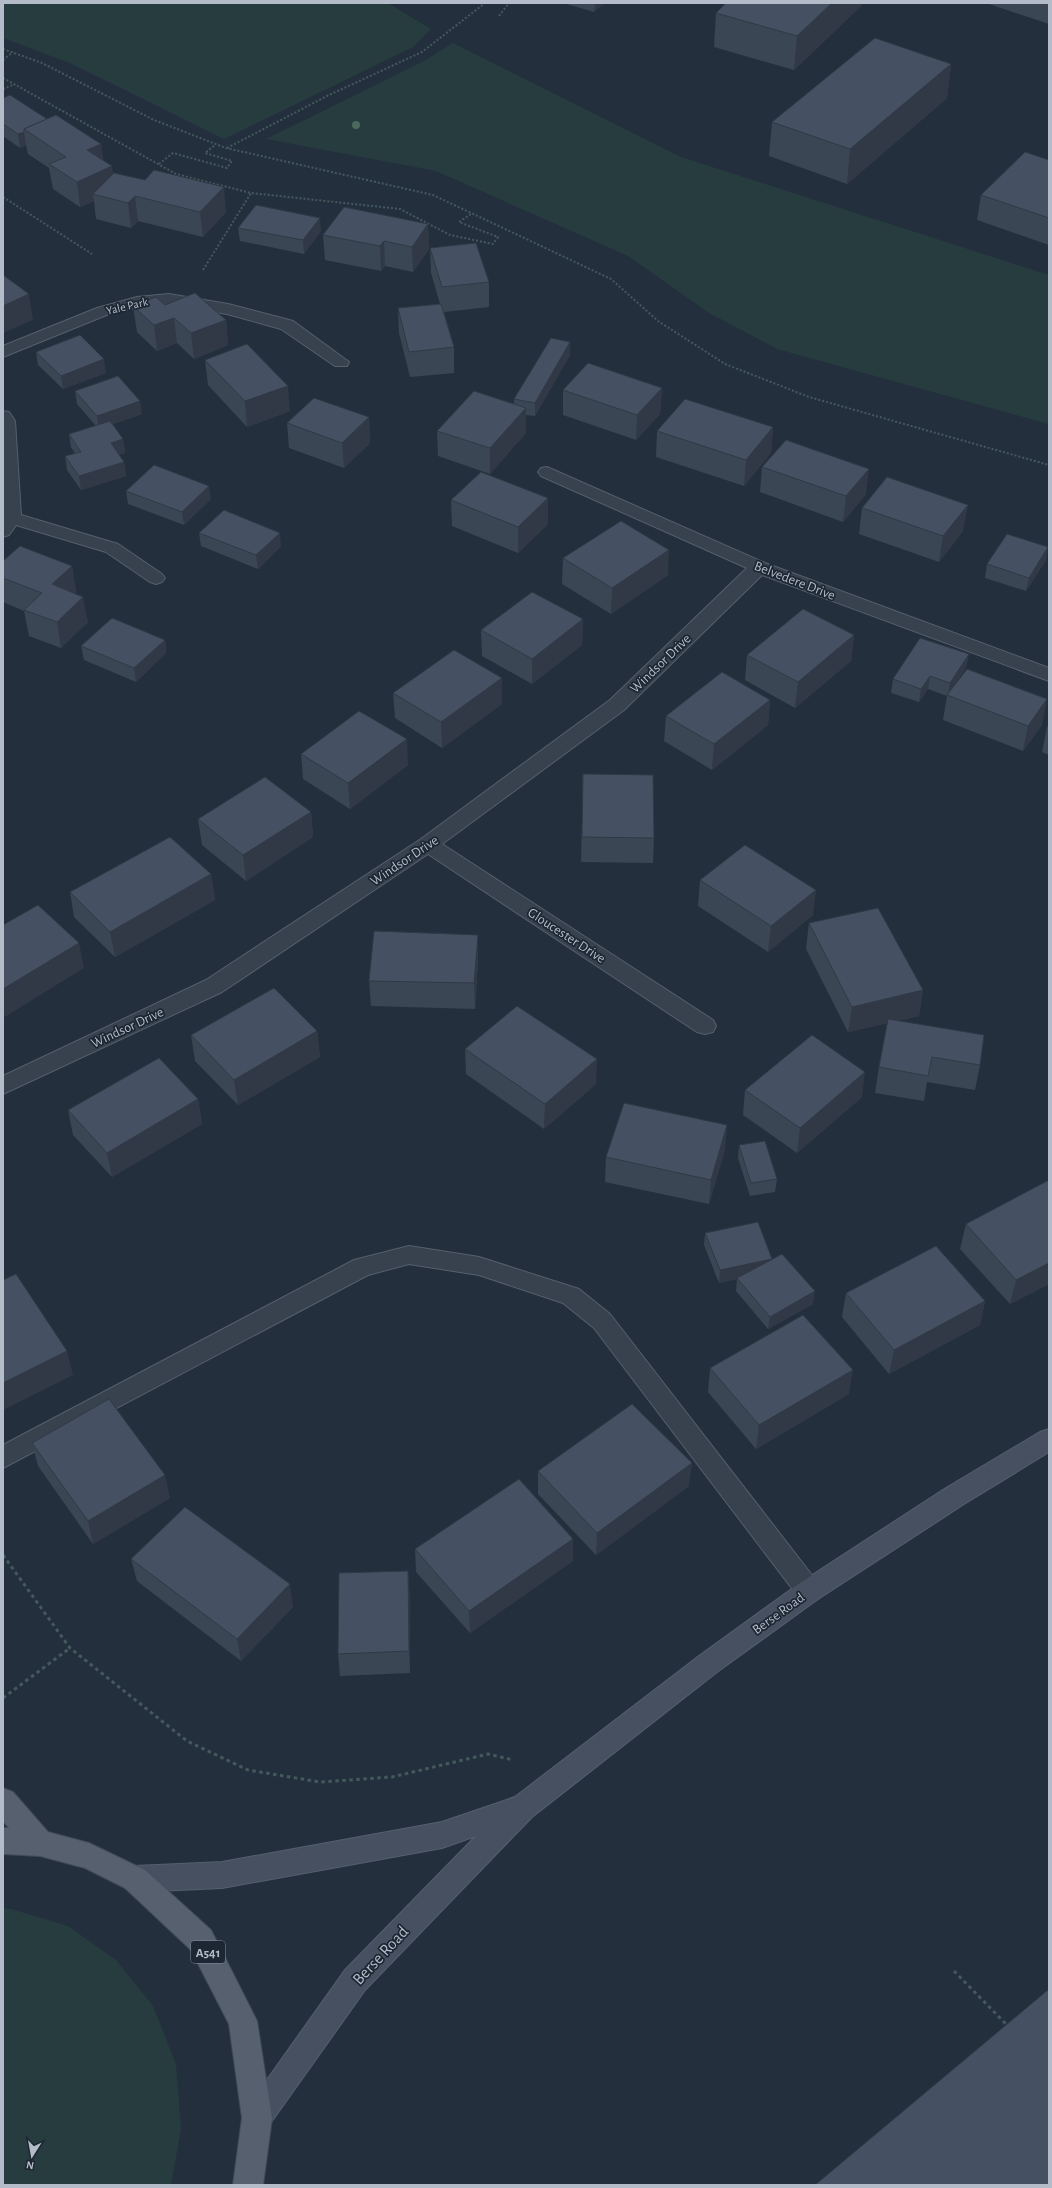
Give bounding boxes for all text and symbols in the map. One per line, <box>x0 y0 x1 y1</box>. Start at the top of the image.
street label: Yale Park <box>105 295 149 317</box>
street label: Belvedere Drive <box>752 559 837 603</box>
street label: Windsor Drive <box>628 632 694 696</box>
street label: Windsor Drive <box>368 833 441 889</box>
street label: Gloucester Drive <box>525 906 608 966</box>
street label: Windsor Drive <box>89 1005 166 1051</box>
street label: Berse Road <box>750 1590 807 1637</box>
street label: Berse Road <box>349 1923 412 1988</box>
road number: A541 <box>191 1941 225 1963</box>
north arrow <box>12 2136 52 2176</box>
text: N <box>25 2159 35 2171</box>

